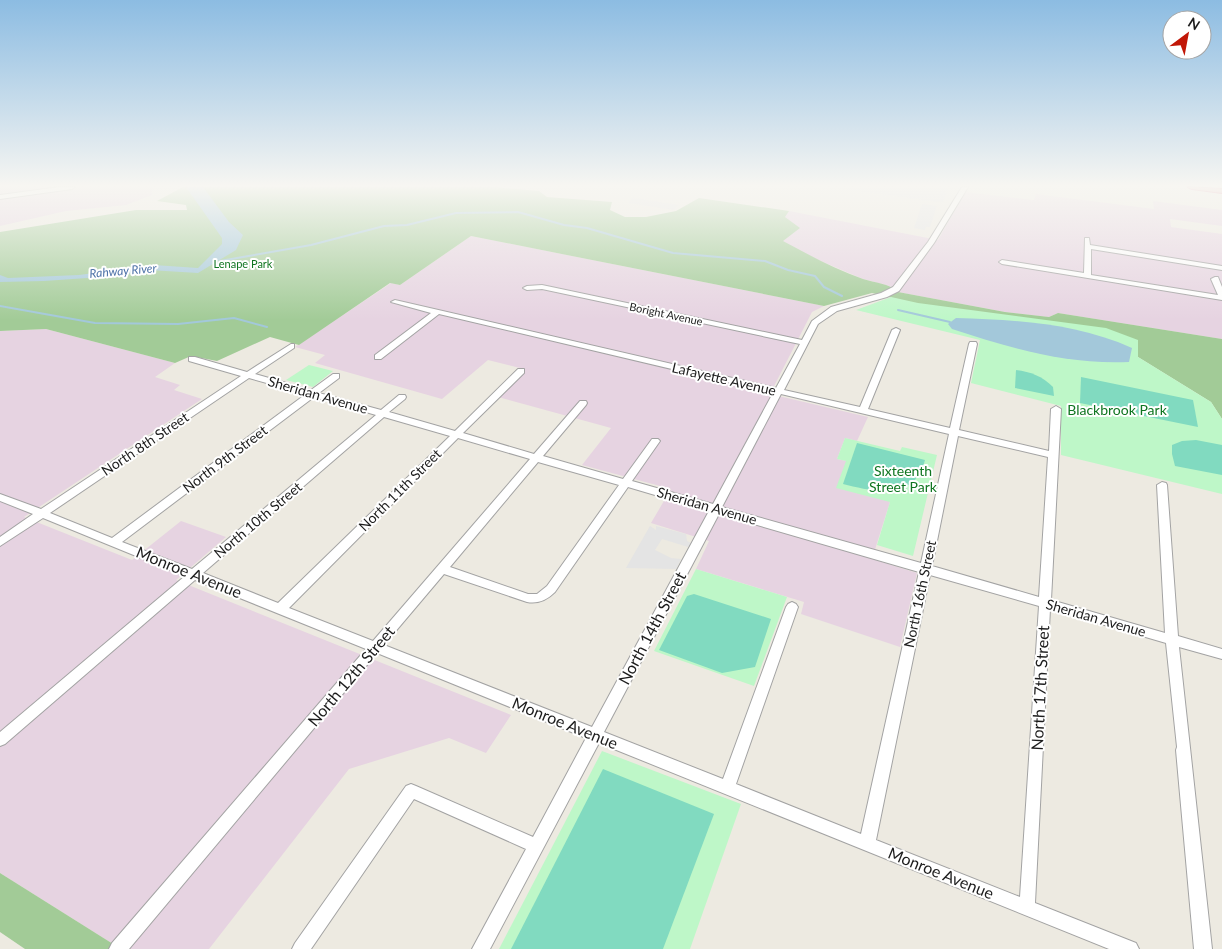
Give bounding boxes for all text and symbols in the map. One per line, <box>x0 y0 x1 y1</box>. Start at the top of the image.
north arrow <box>1162 10 1212 60</box>
text: N <box>1185 13 1203 34</box>
park label: Lenape Park <box>214 257 273 270</box>
water label: Rahway River <box>89 260 158 281</box>
street label: Boright Avenue <box>628 299 704 328</box>
street label: Lafayette Avenue <box>670 358 778 399</box>
street label: Sheridan Avenue <box>266 372 370 417</box>
park label: Blackbrook Park <box>1067 401 1168 418</box>
street label: North 8th Street <box>98 408 191 479</box>
street label: North 9th Street <box>179 421 270 496</box>
street label: North 11th Street <box>355 445 444 534</box>
park label: Sixteenth Street Park <box>869 462 938 495</box>
street label: North 10th Street <box>210 478 305 561</box>
street label: Sheridan Avenue <box>655 483 759 528</box>
street label: North 16th Street <box>900 539 939 649</box>
street label: Monroe Avenue <box>134 542 245 601</box>
street label: North 14th Street <box>614 568 689 687</box>
street label: Sheridan Avenue <box>1044 595 1148 640</box>
street label: North 12th Street <box>303 621 398 730</box>
street label: North 17th Street <box>1027 625 1052 751</box>
street label: Monroe Avenue <box>510 693 621 752</box>
street label: Monroe Avenue <box>886 843 997 902</box>

